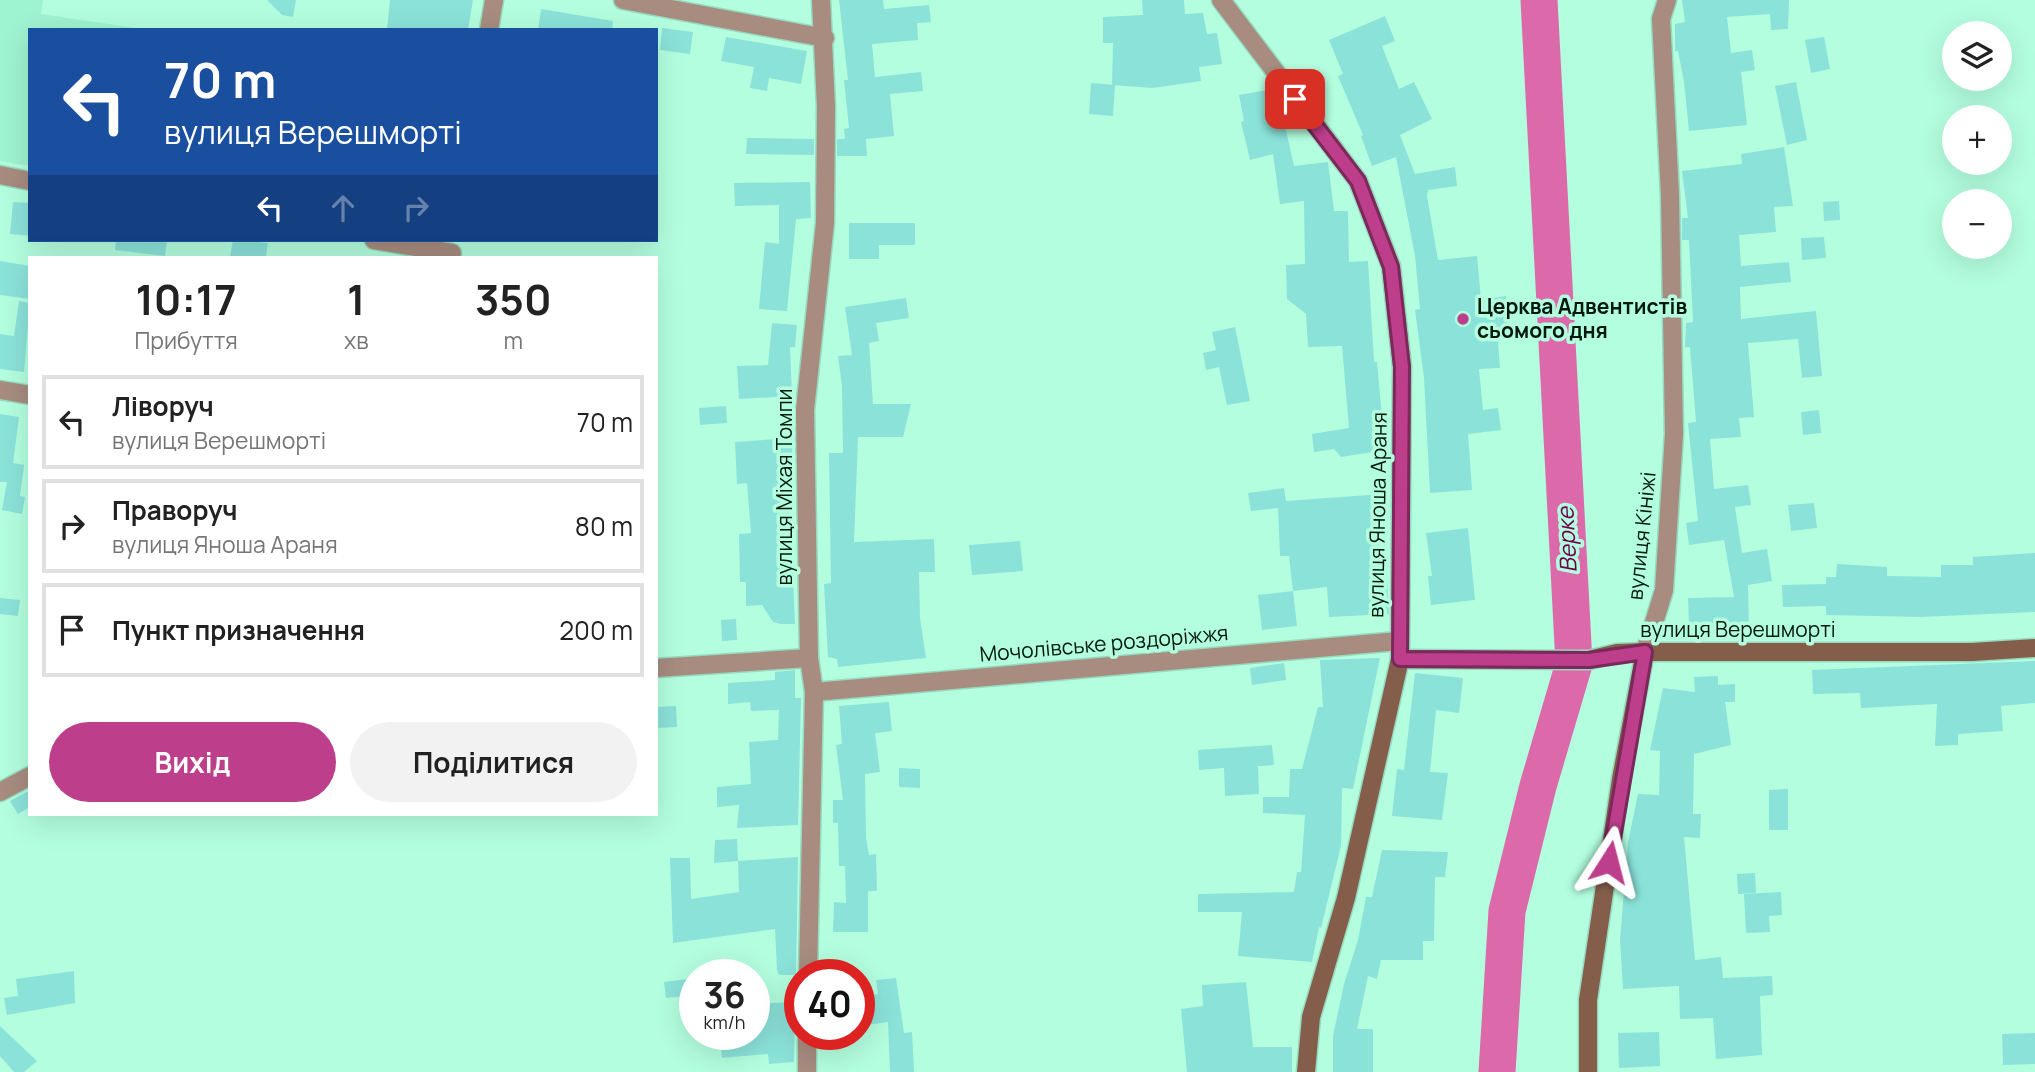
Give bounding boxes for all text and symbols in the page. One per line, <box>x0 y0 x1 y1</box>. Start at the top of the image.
map controls <box>1942 21 2012 259</box>
button: layers <box>1942 21 2012 91</box>
text: 70 m <box>164 46 276 113</box>
icon: left <box>49 56 140 147</box>
pin <box>1265 69 1325 129</box>
icon: arrive <box>1276 80 1314 118</box>
button: + <box>1942 105 2012 175</box>
text: вулиця Верешморті <box>164 110 462 154</box>
icon: left <box>251 189 289 227</box>
icon: ahead <box>324 189 362 227</box>
icon: right <box>397 189 435 227</box>
button: − <box>1942 189 2012 259</box>
text: 10:17 <box>135 270 237 328</box>
text: 1 <box>347 270 365 328</box>
text: 350 <box>475 270 552 328</box>
place label: Церква Адвентистів сьомого дня <box>1477 292 1687 344</box>
marker: Церква Адвентистів сьомого дня <box>1455 311 1471 327</box>
text: Прибуття <box>134 324 238 356</box>
text: хв <box>344 324 369 356</box>
text: m <box>503 324 523 356</box>
text: Ліворуч <box>112 388 214 424</box>
street label: вулиця Міхая Томпи <box>770 388 798 586</box>
icon: left <box>53 403 91 441</box>
text: 70 m <box>577 404 633 440</box>
street label: вулиця Яноша Араня <box>1361 412 1393 618</box>
text: вулиця Верешморті <box>112 424 326 456</box>
street label: вулиця Кініжі <box>1620 470 1662 601</box>
text: Праворуч <box>112 492 237 528</box>
water label: Верке <box>1548 505 1584 574</box>
icon: right <box>53 507 91 545</box>
text: 80 m <box>575 508 633 544</box>
text: вулиця Яноша Араня <box>112 528 338 560</box>
icon: arrive <box>53 611 91 649</box>
text: Пункт призначення <box>112 612 365 648</box>
text: 200 m <box>559 612 633 648</box>
street label: вулиця Верешморті <box>1640 615 1836 643</box>
street label: Мочолівське роздоріжжя <box>978 618 1229 668</box>
button: Вихід <box>49 722 336 802</box>
button: Поділитися <box>350 722 637 802</box>
position arrow <box>1572 825 1646 899</box>
speed limit sign: 40 <box>784 959 875 1050</box>
text: 36 <box>703 971 746 1019</box>
text: km/h <box>704 1010 745 1034</box>

